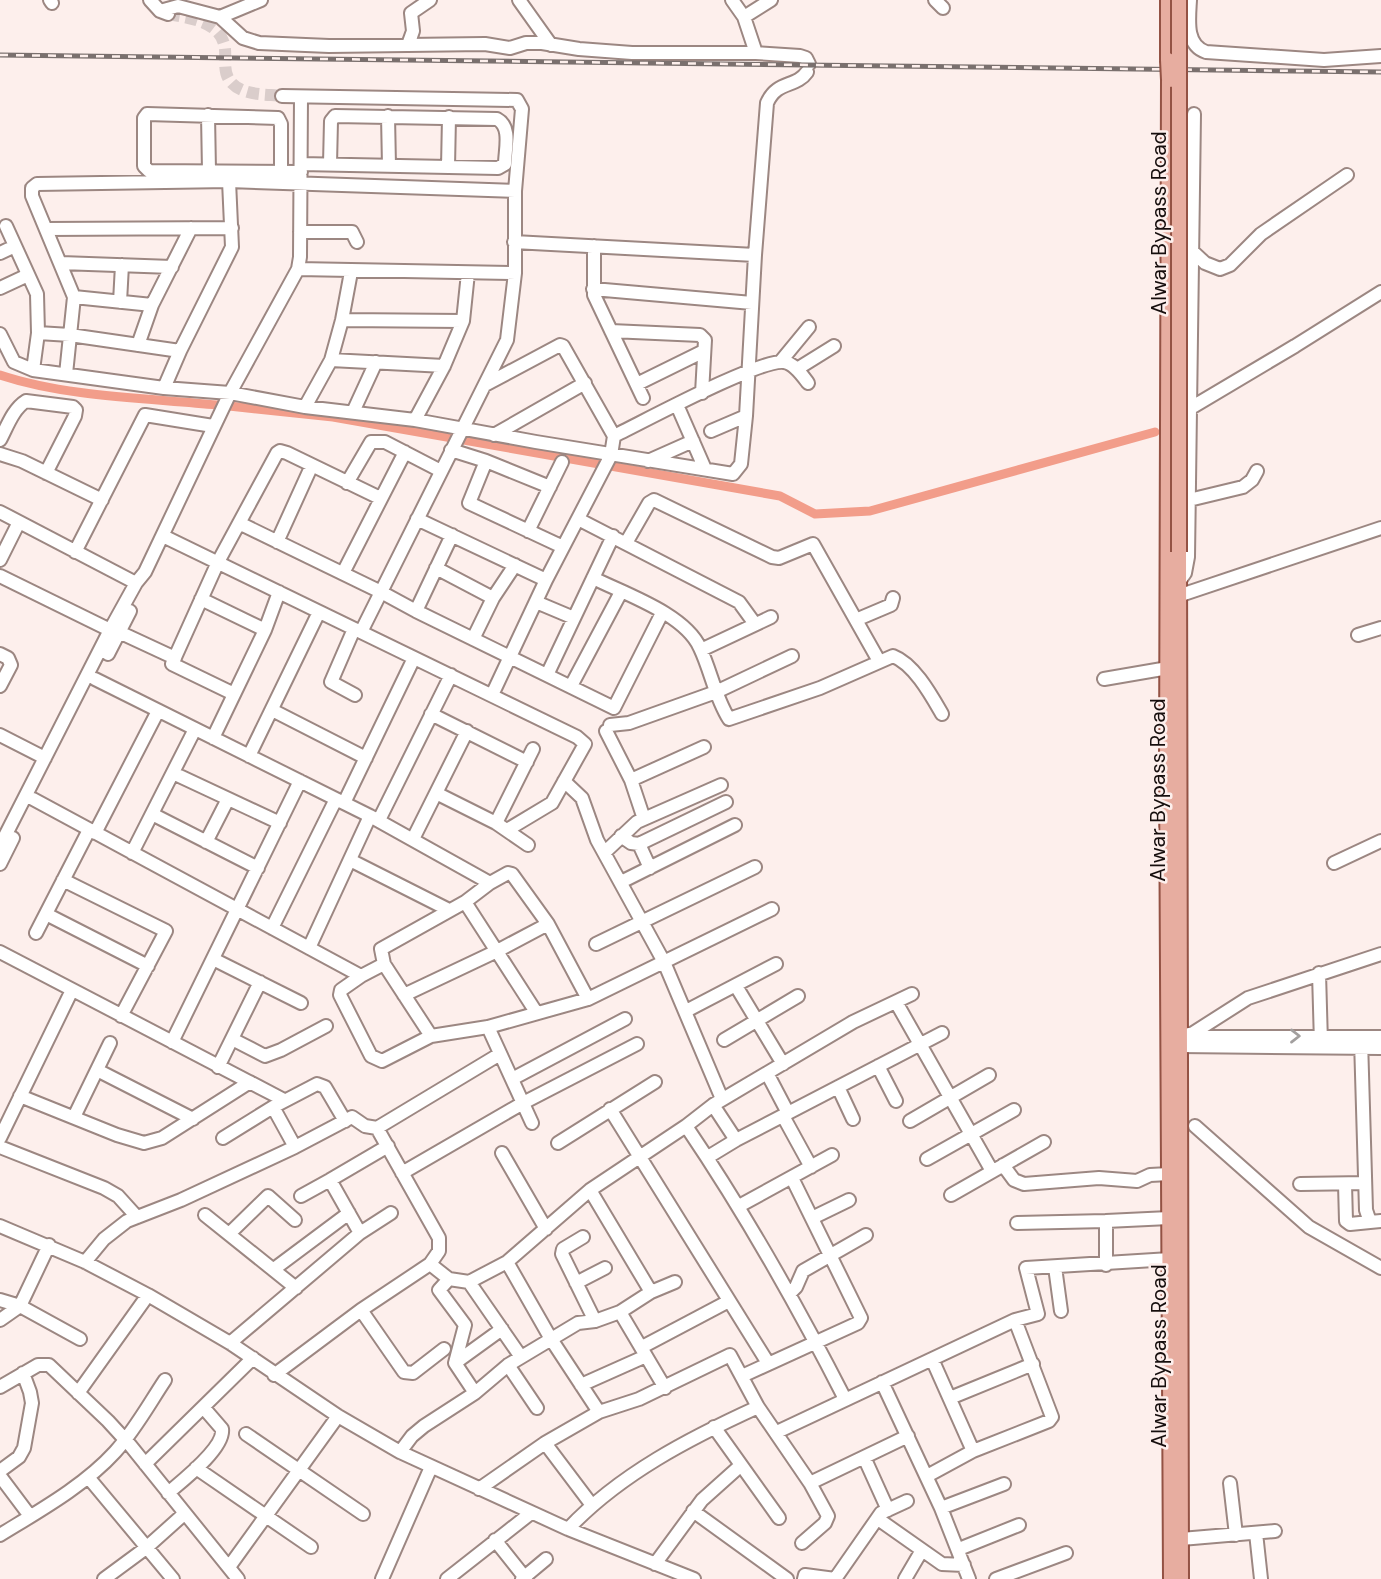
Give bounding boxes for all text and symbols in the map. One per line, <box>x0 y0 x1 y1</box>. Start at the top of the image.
street label: Alwar Bypass Road <box>1145 131 1173 315</box>
street label: Alwar Bypass Road <box>1144 698 1172 882</box>
one-way arrow <box>1291 1028 1301 1044</box>
street label: Alwar Bypass Road <box>1145 1264 1173 1448</box>

